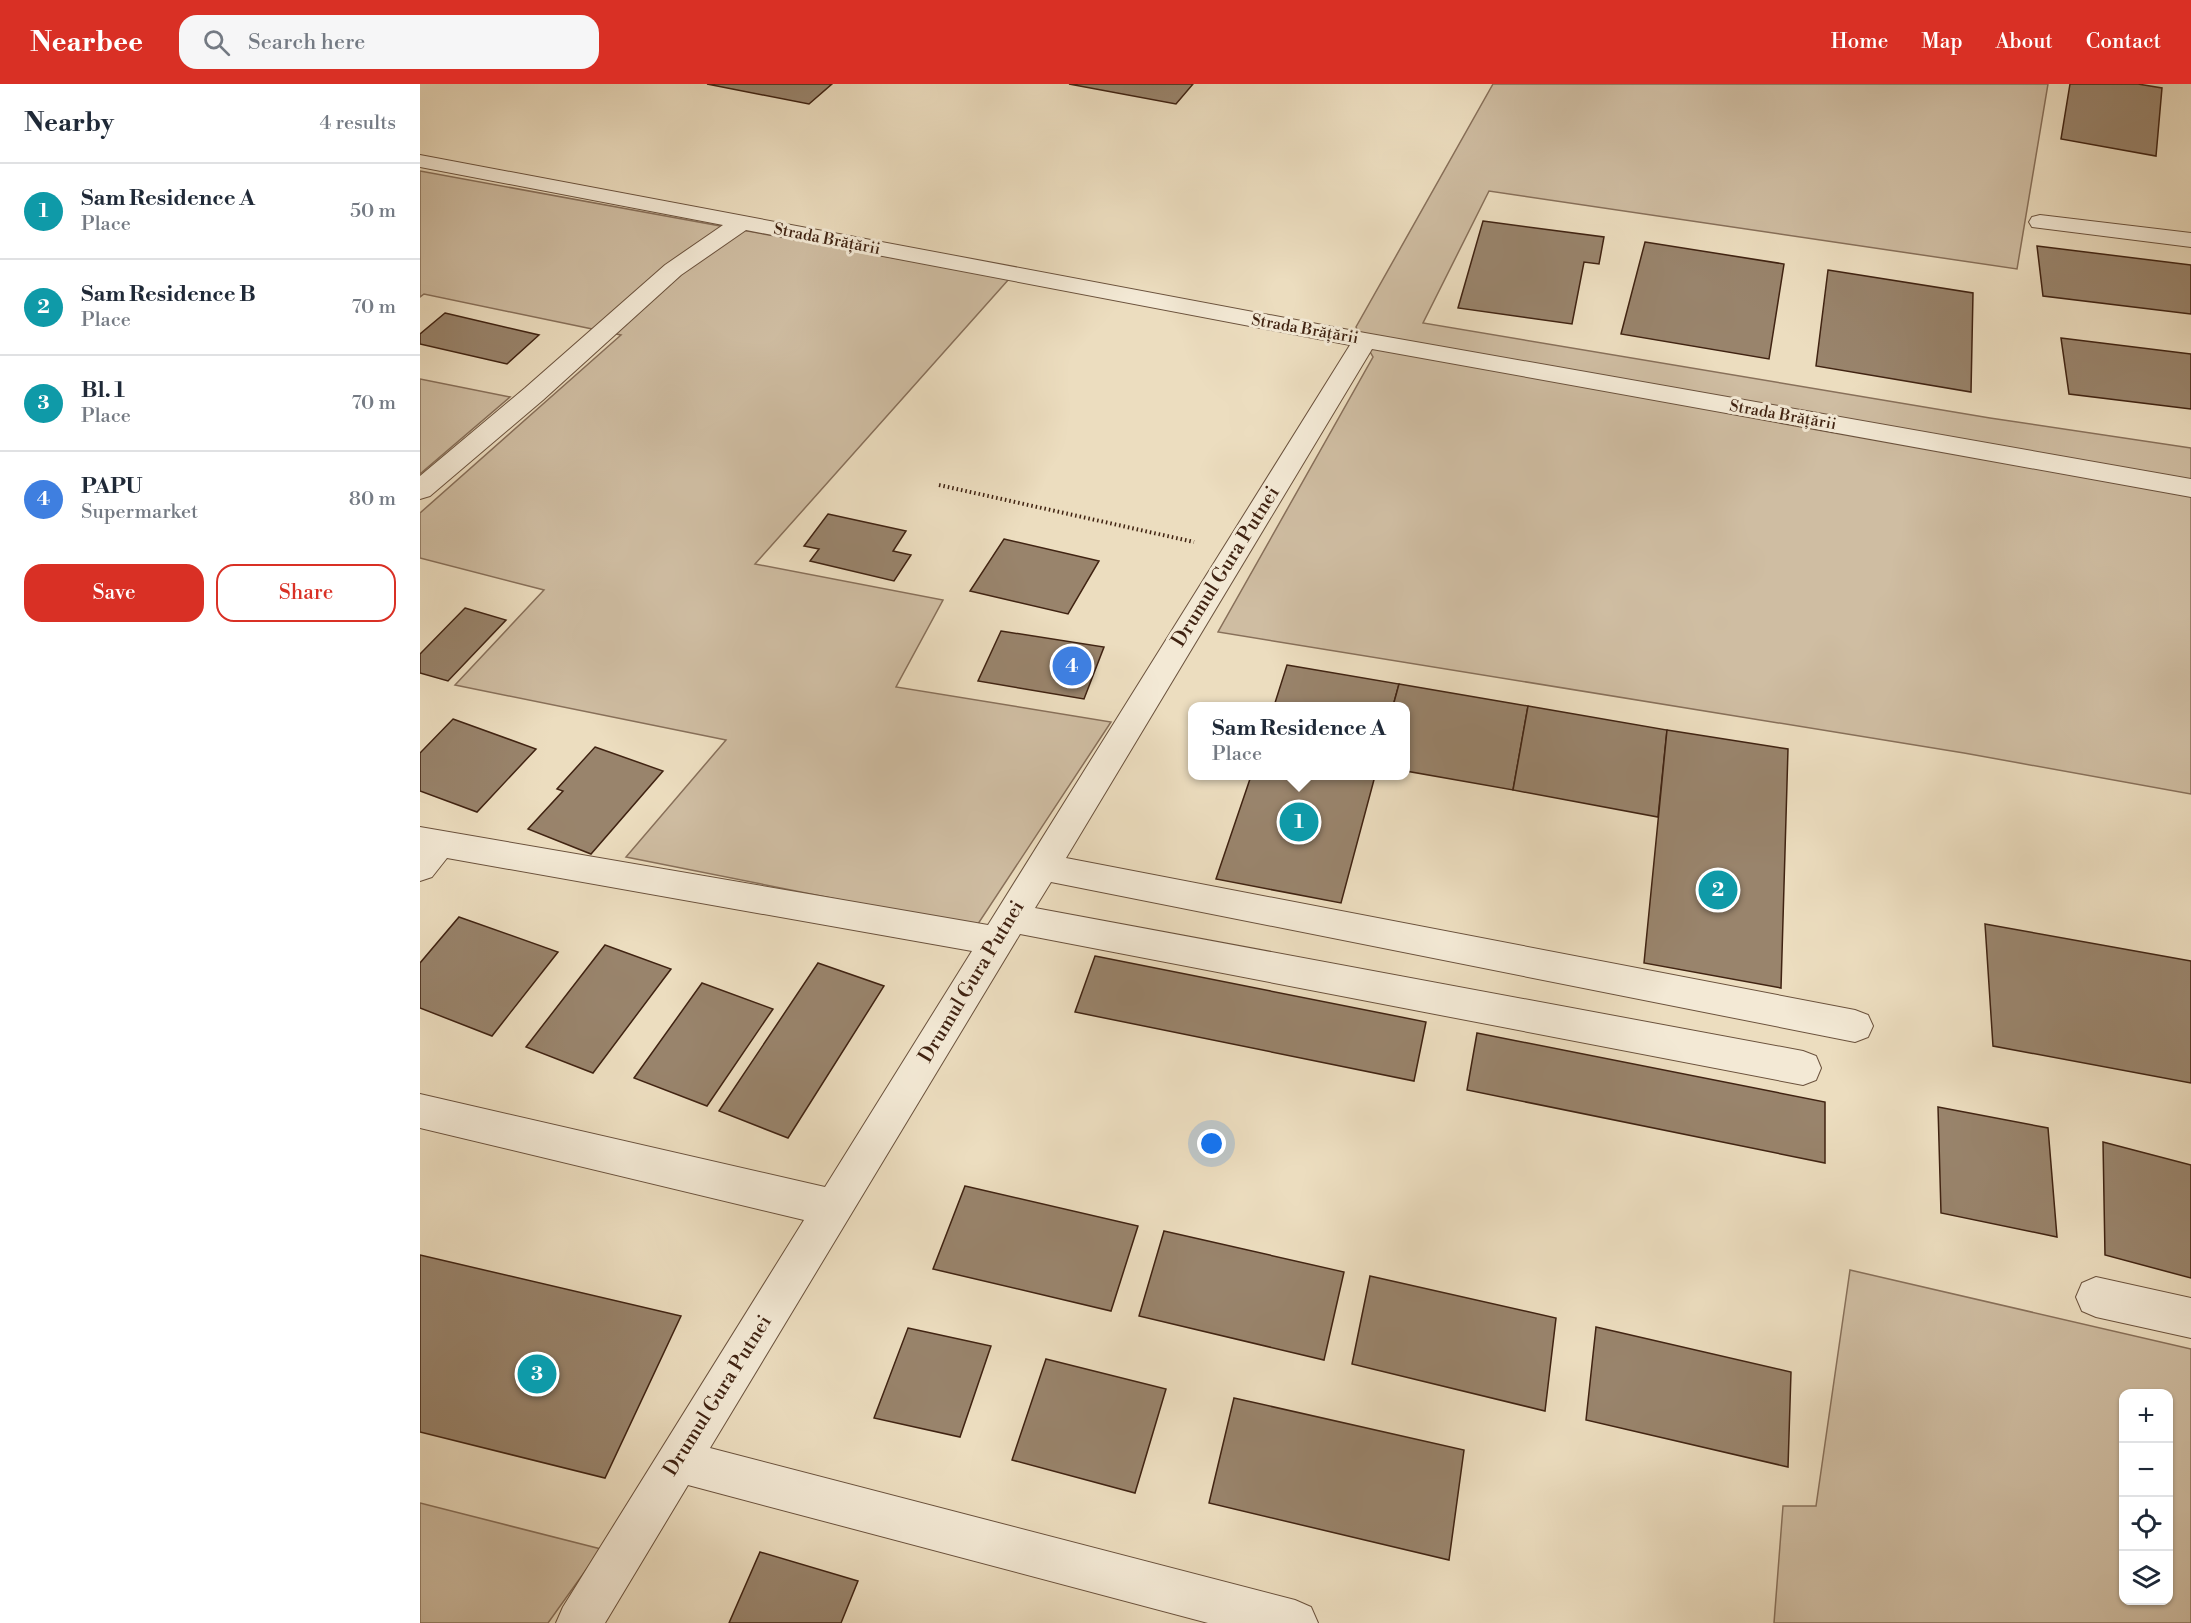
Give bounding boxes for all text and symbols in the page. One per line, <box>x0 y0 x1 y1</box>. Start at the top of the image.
search box <box>179 15 599 69</box>
text: Nearbee <box>30 25 143 60</box>
icon: search <box>200 26 233 59</box>
text: Search here <box>248 29 365 56</box>
text: Home <box>1831 29 1888 55</box>
text: Map <box>1921 29 1963 55</box>
text: About <box>1996 29 2053 55</box>
text: Contact <box>2086 29 2161 55</box>
text: Nearby <box>24 107 114 139</box>
text: 4 results <box>319 111 396 136</box>
text: Sam Residence A <box>81 185 255 212</box>
text: 1 <box>39 199 48 224</box>
text: 50 m <box>350 199 396 224</box>
text: Place <box>81 212 131 237</box>
street label: Strada Brățării <box>772 219 882 259</box>
text: Sam Residence B <box>81 281 256 308</box>
text: 2 <box>37 295 50 320</box>
text: 70 m <box>352 295 396 320</box>
text: Place <box>81 308 131 333</box>
street label: Strada Brățării <box>1250 310 1360 348</box>
text: Bl. 1 <box>81 377 125 404</box>
text: 3 <box>37 391 50 416</box>
text: 70 m <box>352 391 396 416</box>
street label: Strada Brățării <box>1728 396 1838 434</box>
text: Place <box>81 404 131 429</box>
text: PAPU <box>81 473 143 500</box>
street label: Drumul Gura Putnei <box>1166 482 1286 652</box>
text: 4 <box>37 487 50 512</box>
text: 80 m <box>349 487 396 512</box>
text: Supermarket <box>81 500 198 525</box>
button: Save <box>24 564 204 622</box>
button: Share <box>216 564 396 622</box>
pin: 4 <box>1052 644 1092 688</box>
popup <box>1188 702 1410 780</box>
text: Sam Residence A <box>1212 715 1386 742</box>
text: Place <box>1212 742 1262 767</box>
pin: 1 <box>1280 800 1318 844</box>
pin: 2 <box>1698 868 1738 912</box>
street label: Drumul Gura Putnei <box>914 896 1031 1068</box>
your location <box>1197 1129 1226 1158</box>
street label: Drumul Gura Putnei <box>658 1311 778 1481</box>
pin: 3 <box>518 1352 556 1396</box>
map controls <box>2119 1389 2173 1605</box>
button: + <box>2119 1389 2173 1443</box>
button: − <box>2119 1443 2173 1497</box>
button: locate <box>2119 1497 2173 1551</box>
button: layers <box>2119 1551 2173 1605</box>

